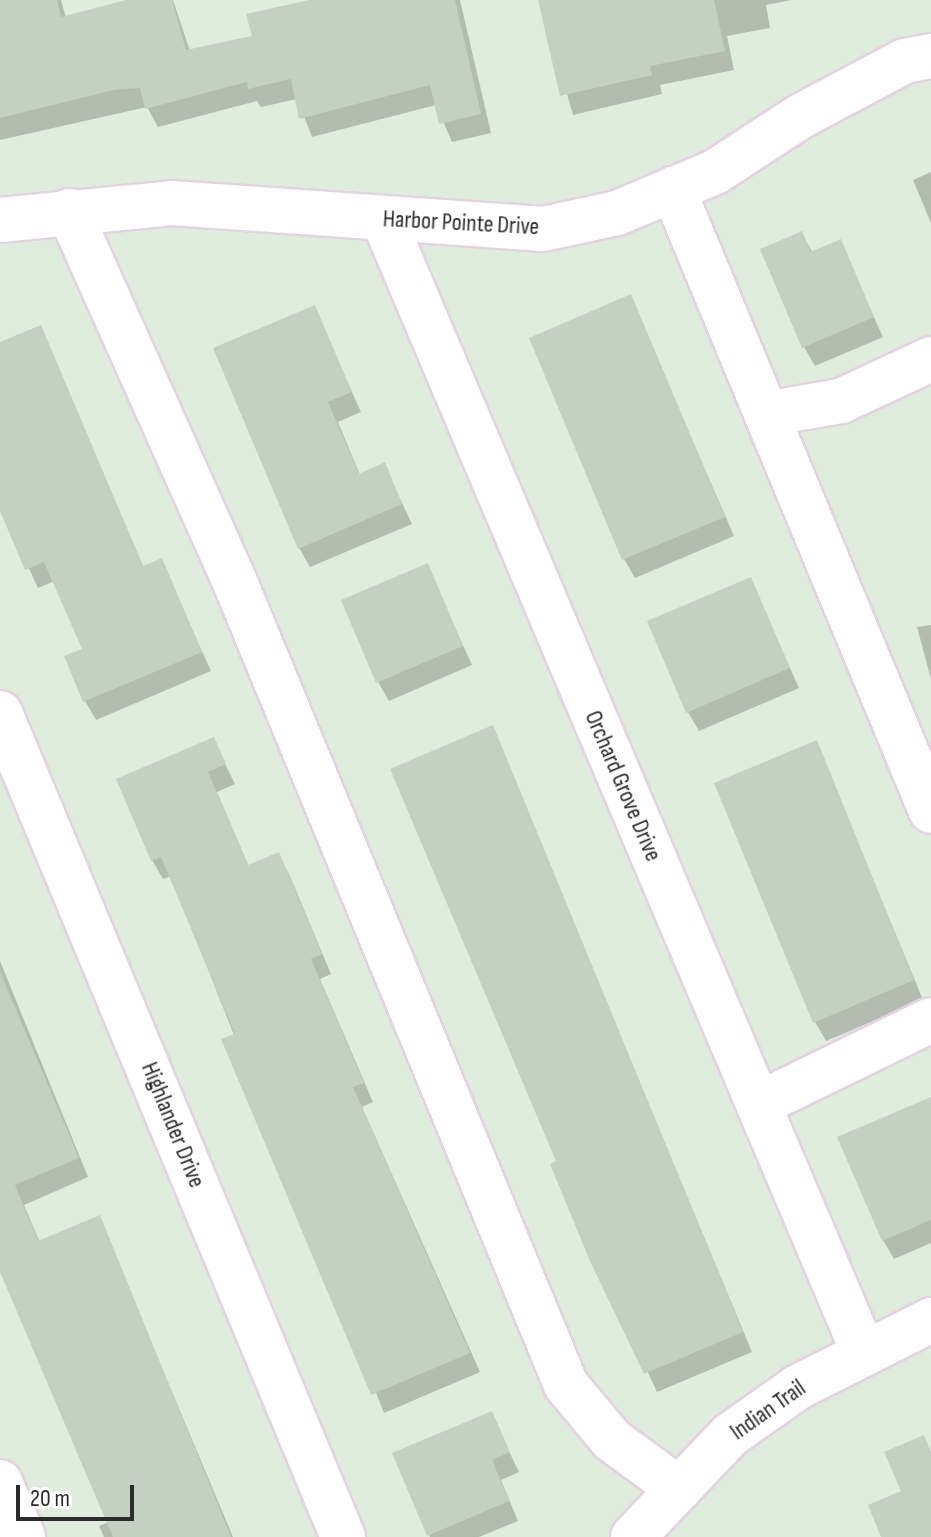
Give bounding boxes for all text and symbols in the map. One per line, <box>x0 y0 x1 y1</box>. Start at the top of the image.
street label: Harbor Pointe Drive <box>382 205 540 241</box>
street label: Orchard Grove Drive <box>578 706 668 866</box>
street label: Highlander Drive <box>135 1058 211 1192</box>
street label: Indian Trail <box>725 1374 811 1446</box>
scale bar <box>20 1469 138 1519</box>
text: 20 m <box>30 1484 70 1513</box>

